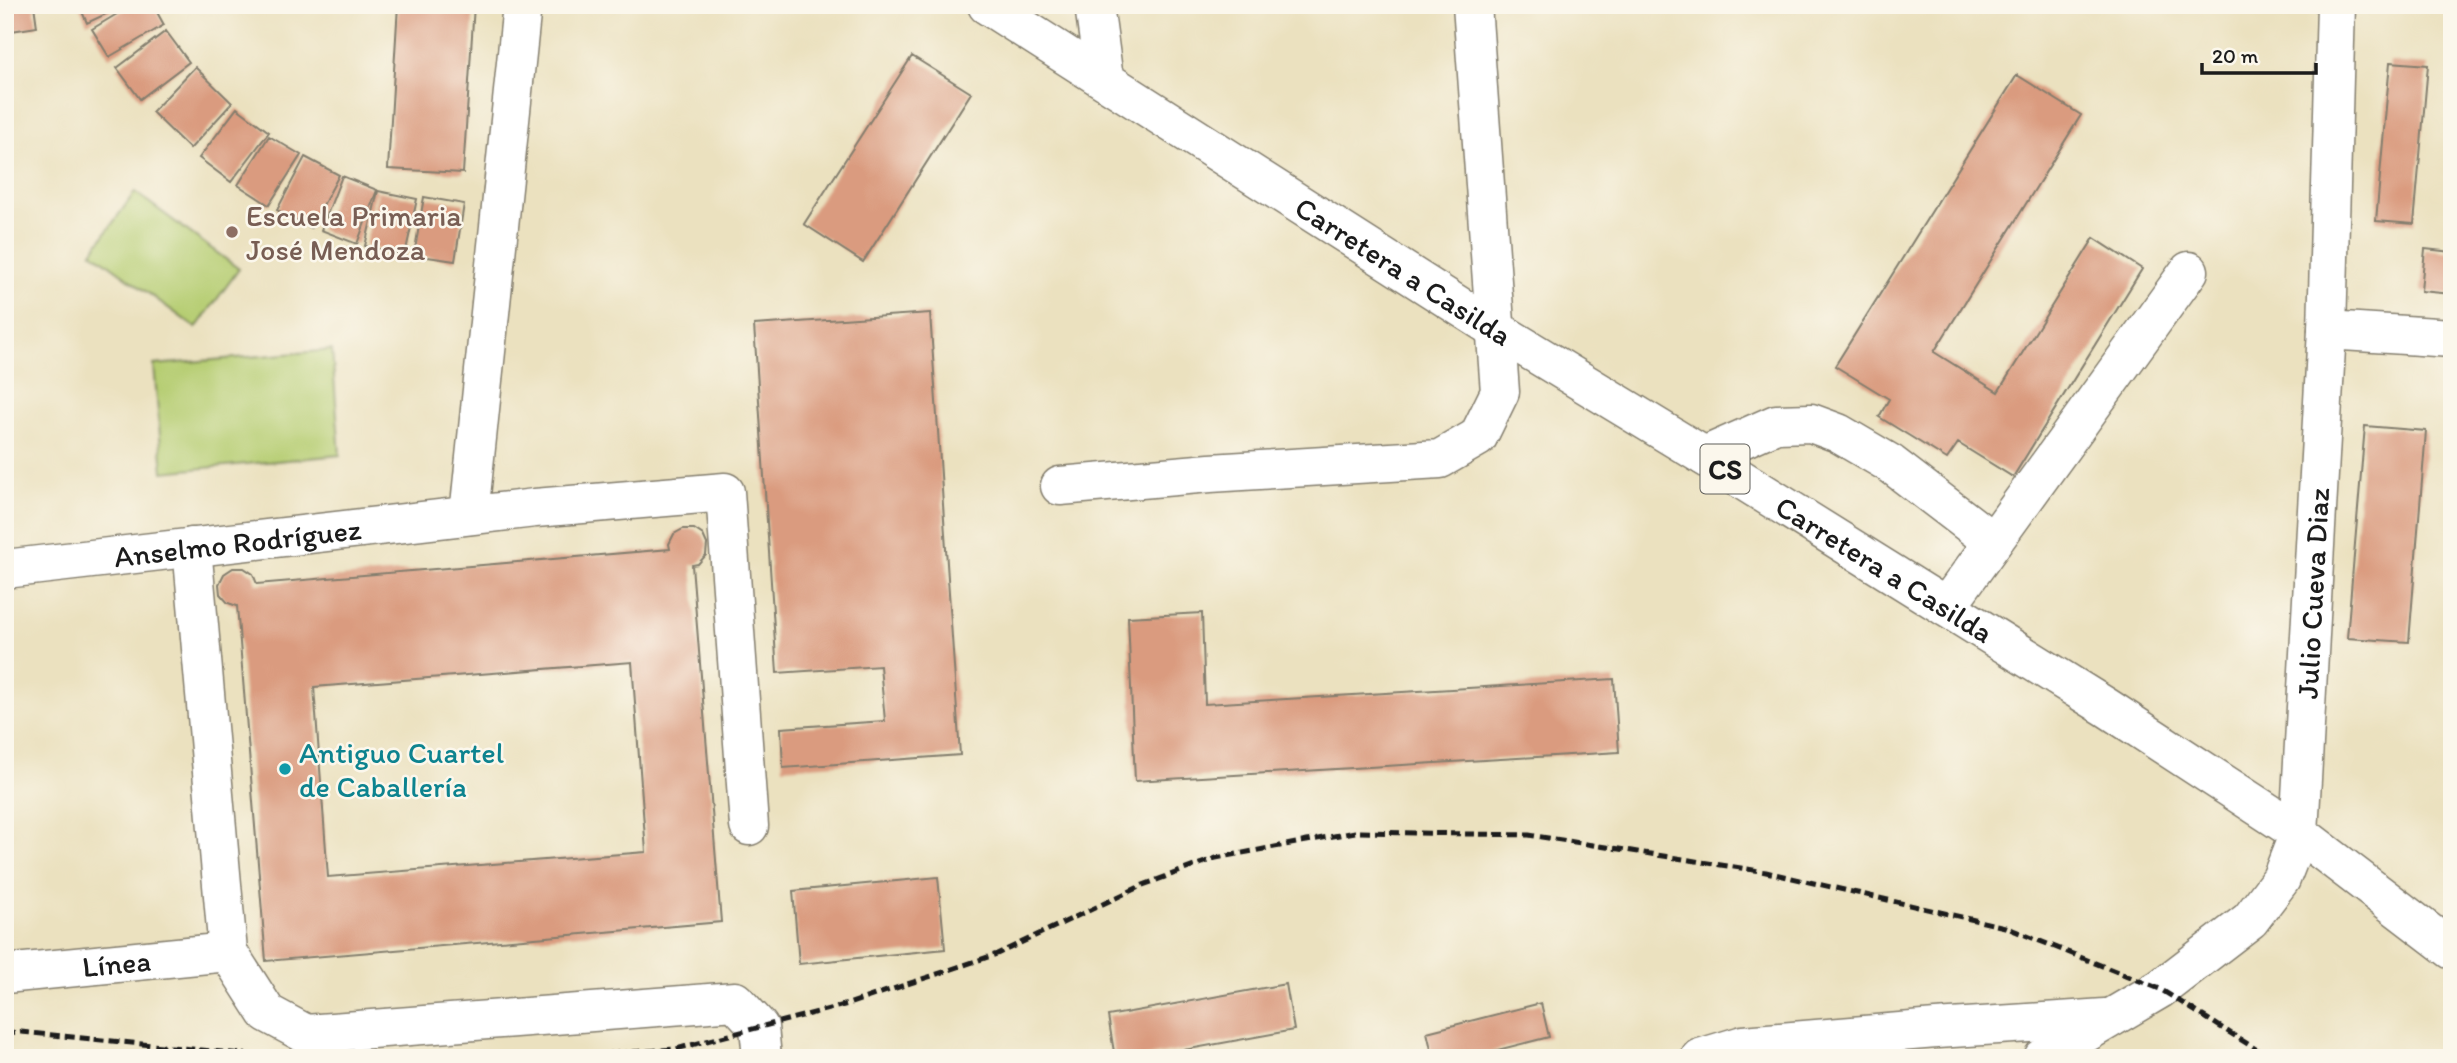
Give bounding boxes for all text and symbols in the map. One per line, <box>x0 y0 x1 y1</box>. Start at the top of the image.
scale bar <box>2202 32 2315 76</box>
text: 20 m <box>2212 43 2259 68</box>
street label: Carretera a Casilda <box>1288 188 1519 353</box>
place label: Escuela Primaria José Mendoza <box>246 197 462 268</box>
marker: Escuela Primaria José Mendoza <box>224 224 240 240</box>
road number: CS <box>1700 444 1750 494</box>
street label: Julio Cueva Diaz <box>2288 486 2337 700</box>
street label: Carretera a Casilda <box>1769 487 2000 651</box>
street label: Anselmo Rodríguez <box>112 510 363 575</box>
place label: Antiguo Cuartel de Caballería <box>299 734 505 805</box>
marker: Antiguo Cuartel de Caballería <box>277 761 293 777</box>
street label: Línea <box>80 941 153 985</box>

